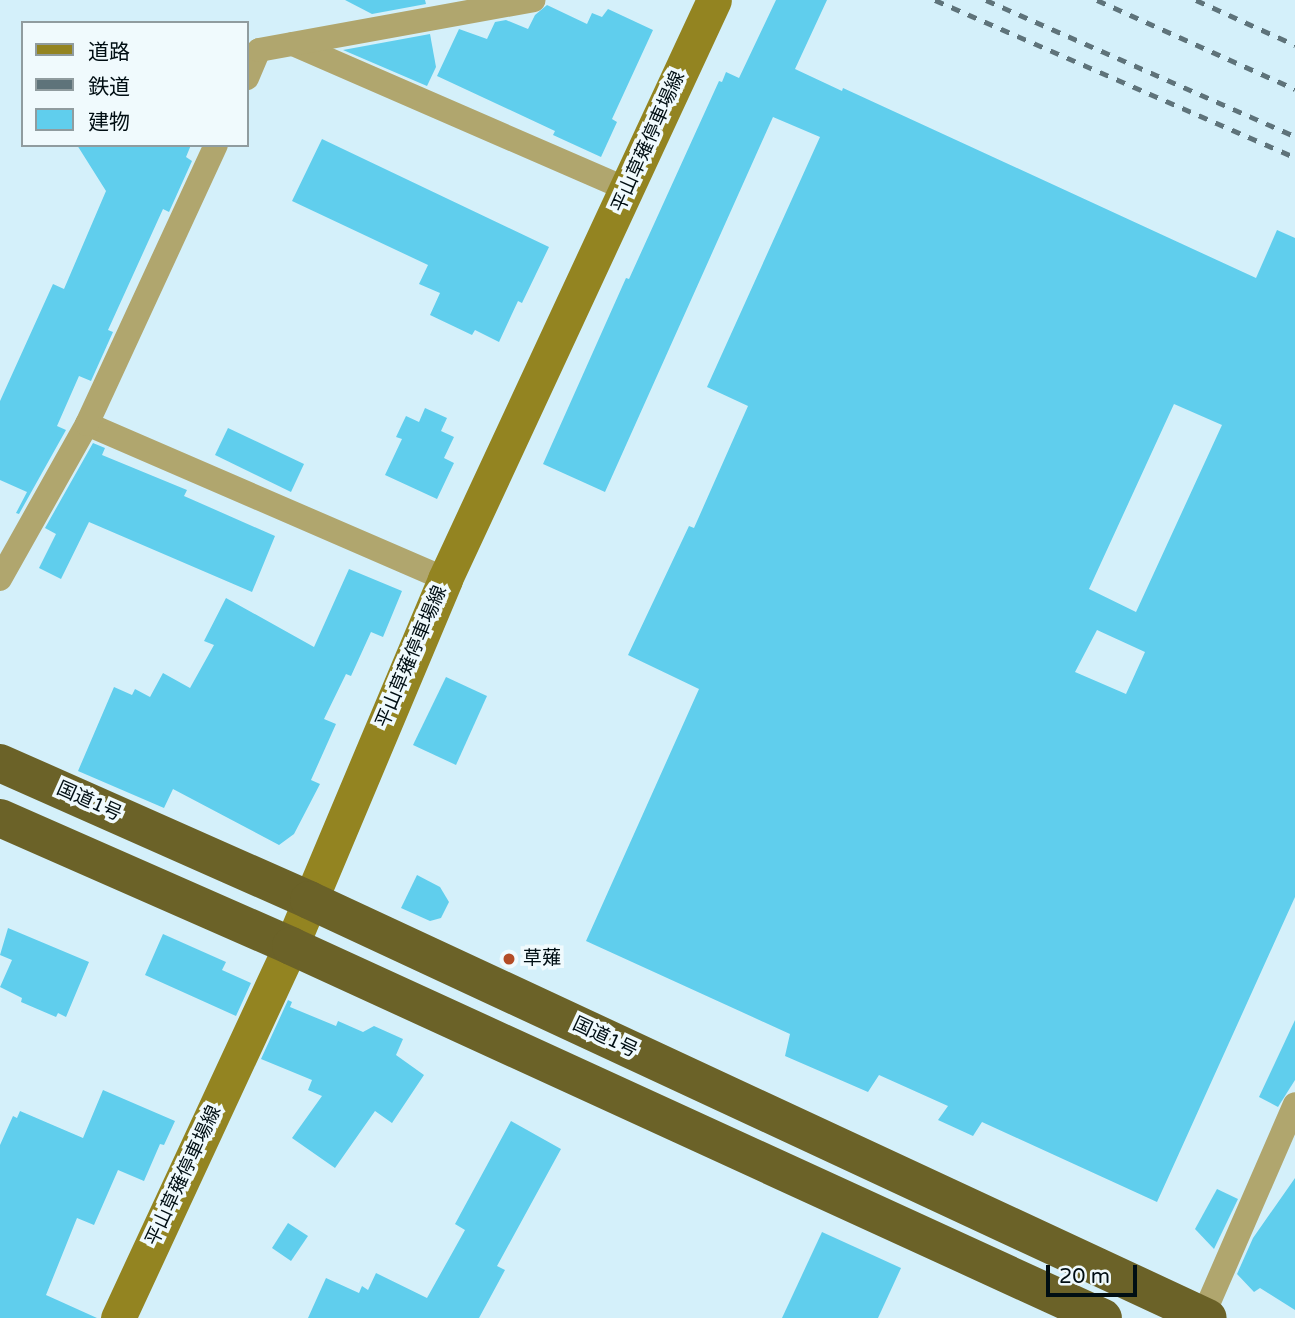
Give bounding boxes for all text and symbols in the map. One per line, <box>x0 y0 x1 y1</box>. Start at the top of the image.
legend <box>21 21 248 147</box>
text: 道路 <box>88 40 130 65</box>
street label: 平山草薙停車場線 <box>608 68 690 216</box>
text: 鉄道 <box>88 75 130 100</box>
text: 建物 <box>88 110 130 135</box>
street label: 平山草薙停車場線 <box>372 583 452 731</box>
street label: 国道1号 <box>53 778 125 826</box>
place label: 草薙 <box>523 948 561 970</box>
marker: 草薙 <box>501 951 517 967</box>
street label: 国道1号 <box>569 1013 641 1063</box>
street label: 平山草薙停車場線 <box>142 1102 226 1250</box>
scale bar <box>1050 1252 1141 1296</box>
text: 20 m <box>1059 1264 1110 1289</box>

